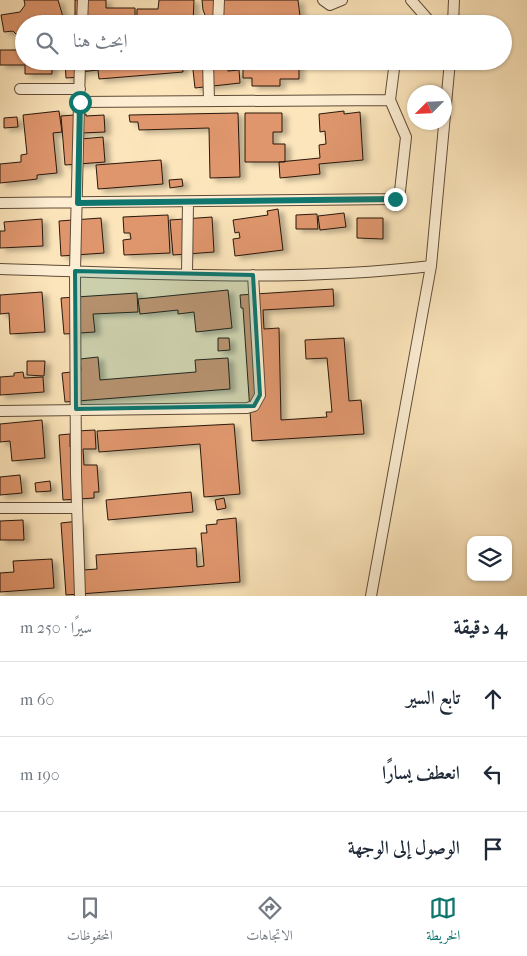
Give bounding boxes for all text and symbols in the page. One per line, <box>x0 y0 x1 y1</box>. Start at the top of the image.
search box <box>15 15 512 70</box>
icon: search <box>33 29 61 57</box>
text: ابحث هنا <box>73 30 128 52</box>
north arrow <box>407 85 452 130</box>
route start <box>69 91 92 114</box>
route end <box>384 188 407 211</box>
map controls <box>467 536 512 581</box>
button: layers <box>467 536 512 581</box>
text: 4 دقيقة <box>453 615 507 639</box>
text: سيرًا · 250 m <box>20 618 92 637</box>
icon: ahead <box>479 685 507 713</box>
text: تابع السير <box>406 687 460 709</box>
text: 60 m <box>20 690 54 709</box>
icon: left <box>479 760 507 788</box>
text: انعطف يسارًا <box>382 762 460 784</box>
text: 190 m <box>20 765 60 784</box>
icon: arrive <box>479 835 507 863</box>
text: الوصول إلى الوجهة <box>348 837 460 859</box>
tab: المحفوظات <box>67 894 113 949</box>
tab: الاتجاهات <box>246 894 293 949</box>
tab: الخريطة <box>426 894 460 949</box>

